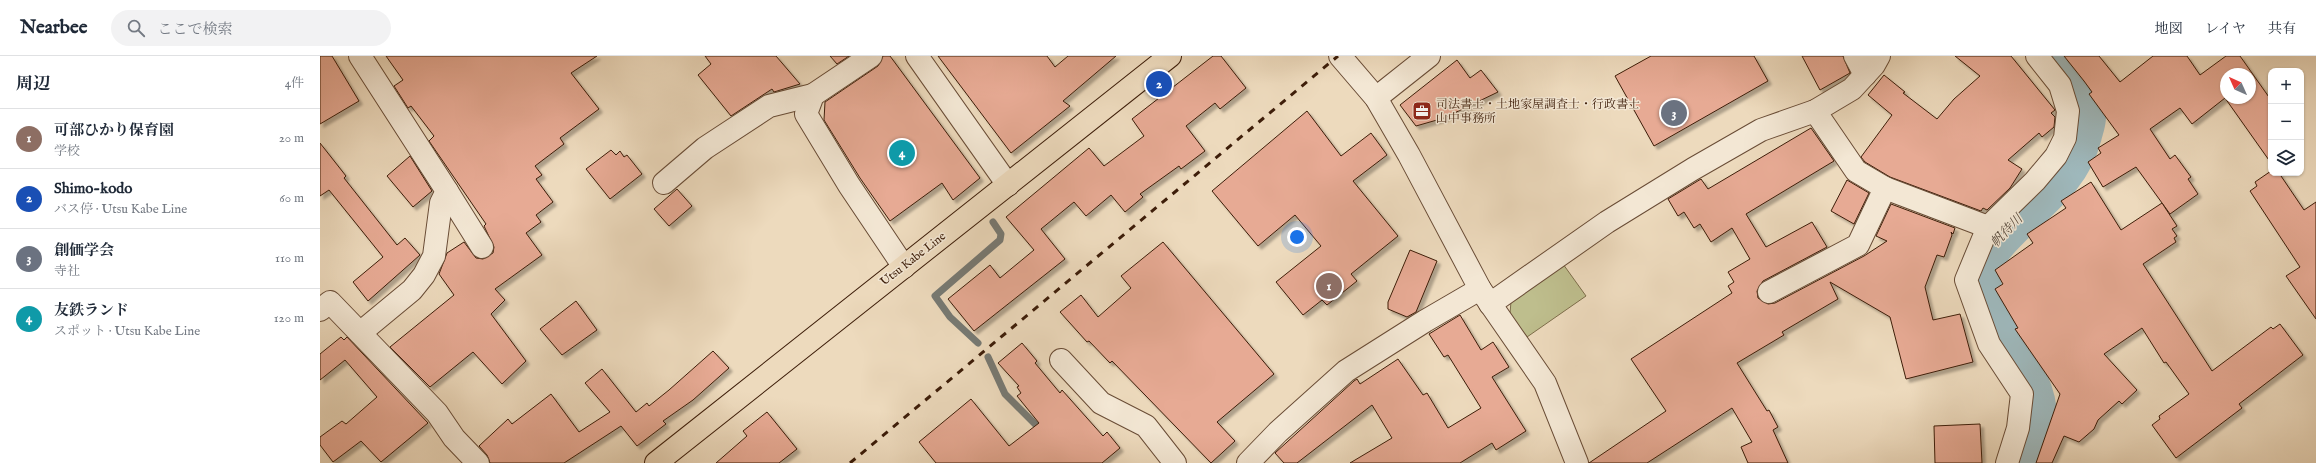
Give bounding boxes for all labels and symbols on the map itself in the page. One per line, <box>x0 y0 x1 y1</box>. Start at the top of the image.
north arrow <box>2220 68 2256 104</box>
pin: 2 <box>1146 69 1172 99</box>
place label: 司法書士・土地家屋調査士・行政書士 山中事務所 <box>1436 97 1640 126</box>
pin: 3 <box>1661 98 1687 128</box>
office icon: 司法書士・土地家屋調査士・行政書士 山中事務所 <box>1411 100 1433 122</box>
pin: 4 <box>889 138 915 168</box>
water label: 帆待川 <box>1987 210 2028 251</box>
your location <box>1287 227 1307 247</box>
street label: Utsu Kabe Line <box>877 228 949 289</box>
pin: 1 <box>1316 271 1342 301</box>

